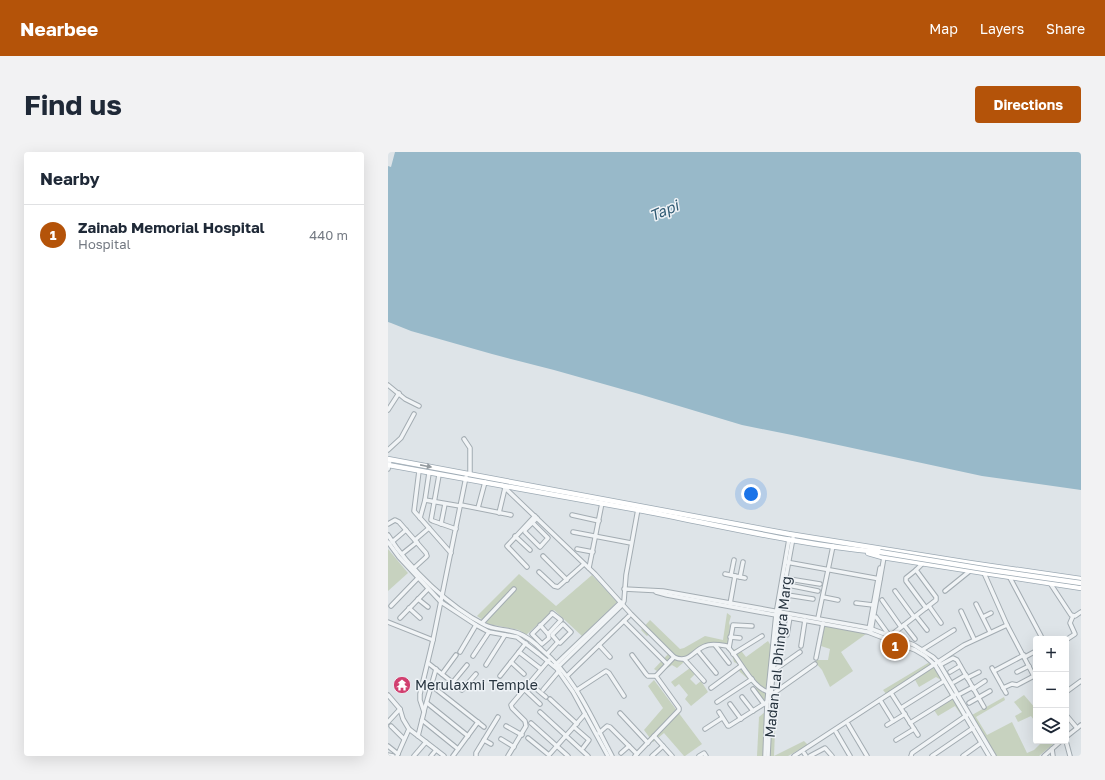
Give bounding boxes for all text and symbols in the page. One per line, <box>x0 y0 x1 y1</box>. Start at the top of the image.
text: Nearbee <box>20 17 98 40</box>
text: Map <box>929 20 958 37</box>
text: Layers <box>980 20 1024 37</box>
text: Share <box>1046 20 1085 37</box>
button: Directions <box>975 86 1081 123</box>
text: Find us <box>24 88 122 121</box>
text: Nearby <box>40 168 100 189</box>
water label: Tapi <box>646 195 683 224</box>
text: Zainab Memorial Hospital <box>78 218 265 236</box>
text: 1 <box>50 227 56 243</box>
text: 440 m <box>309 227 348 243</box>
text: Hospital <box>78 236 131 252</box>
one-way arrow <box>420 464 432 470</box>
your location <box>741 484 761 504</box>
street label: Madan Lal Dhingra Marg <box>761 575 794 739</box>
pin: 1 <box>882 631 908 661</box>
map controls <box>1033 636 1069 744</box>
button: + <box>1033 636 1069 672</box>
button: − <box>1033 672 1069 708</box>
temple icon: Merulaxmi Temple <box>392 675 412 695</box>
place label: Merulaxmi Temple <box>415 676 538 693</box>
button: layers <box>1033 708 1069 744</box>

